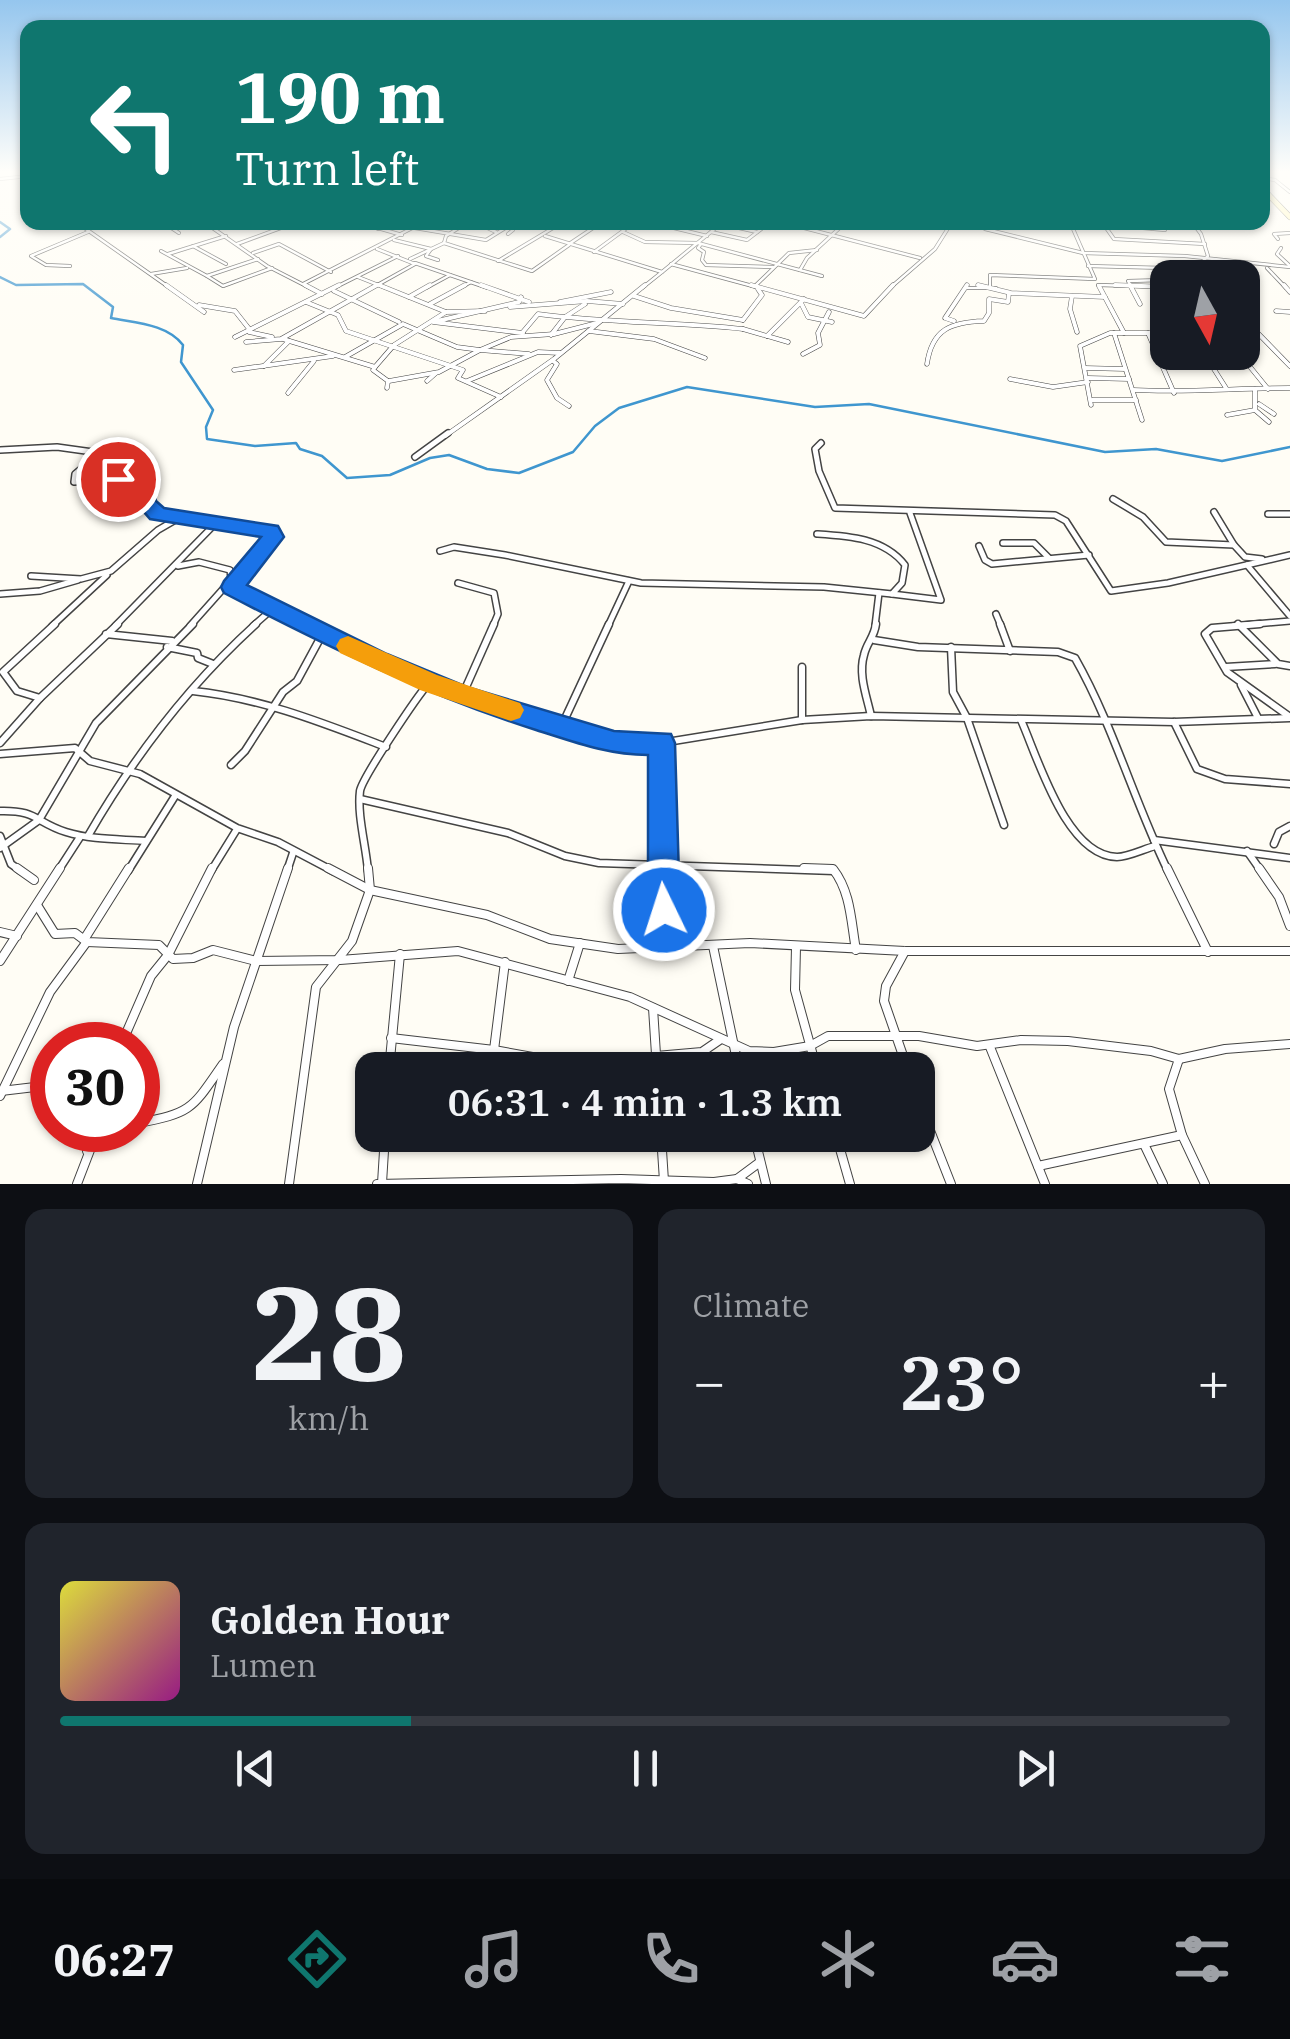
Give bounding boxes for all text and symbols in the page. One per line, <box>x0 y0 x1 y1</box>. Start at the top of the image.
text: 190 m <box>235 51 445 142</box>
icon: left <box>70 60 200 190</box>
text: Turn left <box>235 139 419 197</box>
north arrow <box>1150 260 1260 370</box>
map controls <box>1150 260 1260 370</box>
pin <box>76 437 161 522</box>
icon: arrive <box>91 452 146 507</box>
position arrow <box>612 858 716 962</box>
speed limit sign: 30 <box>30 1022 160 1152</box>
text: 06:31 · 4 min · 1.3 km <box>448 1077 842 1126</box>
text: 28 <box>251 1247 407 1416</box>
text: Climate <box>693 1284 809 1326</box>
text: 23° <box>899 1333 1024 1431</box>
text: − <box>693 1346 726 1417</box>
text: + <box>1197 1346 1230 1417</box>
text: km/h <box>288 1397 369 1439</box>
text: Golden Hour <box>210 1595 450 1644</box>
text: Lumen <box>210 1644 317 1686</box>
icon: previous <box>228 1741 283 1796</box>
icon: pause <box>618 1741 673 1796</box>
icon: next <box>1008 1741 1063 1796</box>
icon: directions <box>282 1924 352 1994</box>
icon: music <box>459 1924 529 1994</box>
icon: phone <box>636 1924 706 1994</box>
icon: climate <box>813 1924 883 1994</box>
icon: car <box>990 1924 1060 1994</box>
icon: filters <box>1167 1924 1237 1994</box>
text: 06:27 <box>53 1930 175 1988</box>

